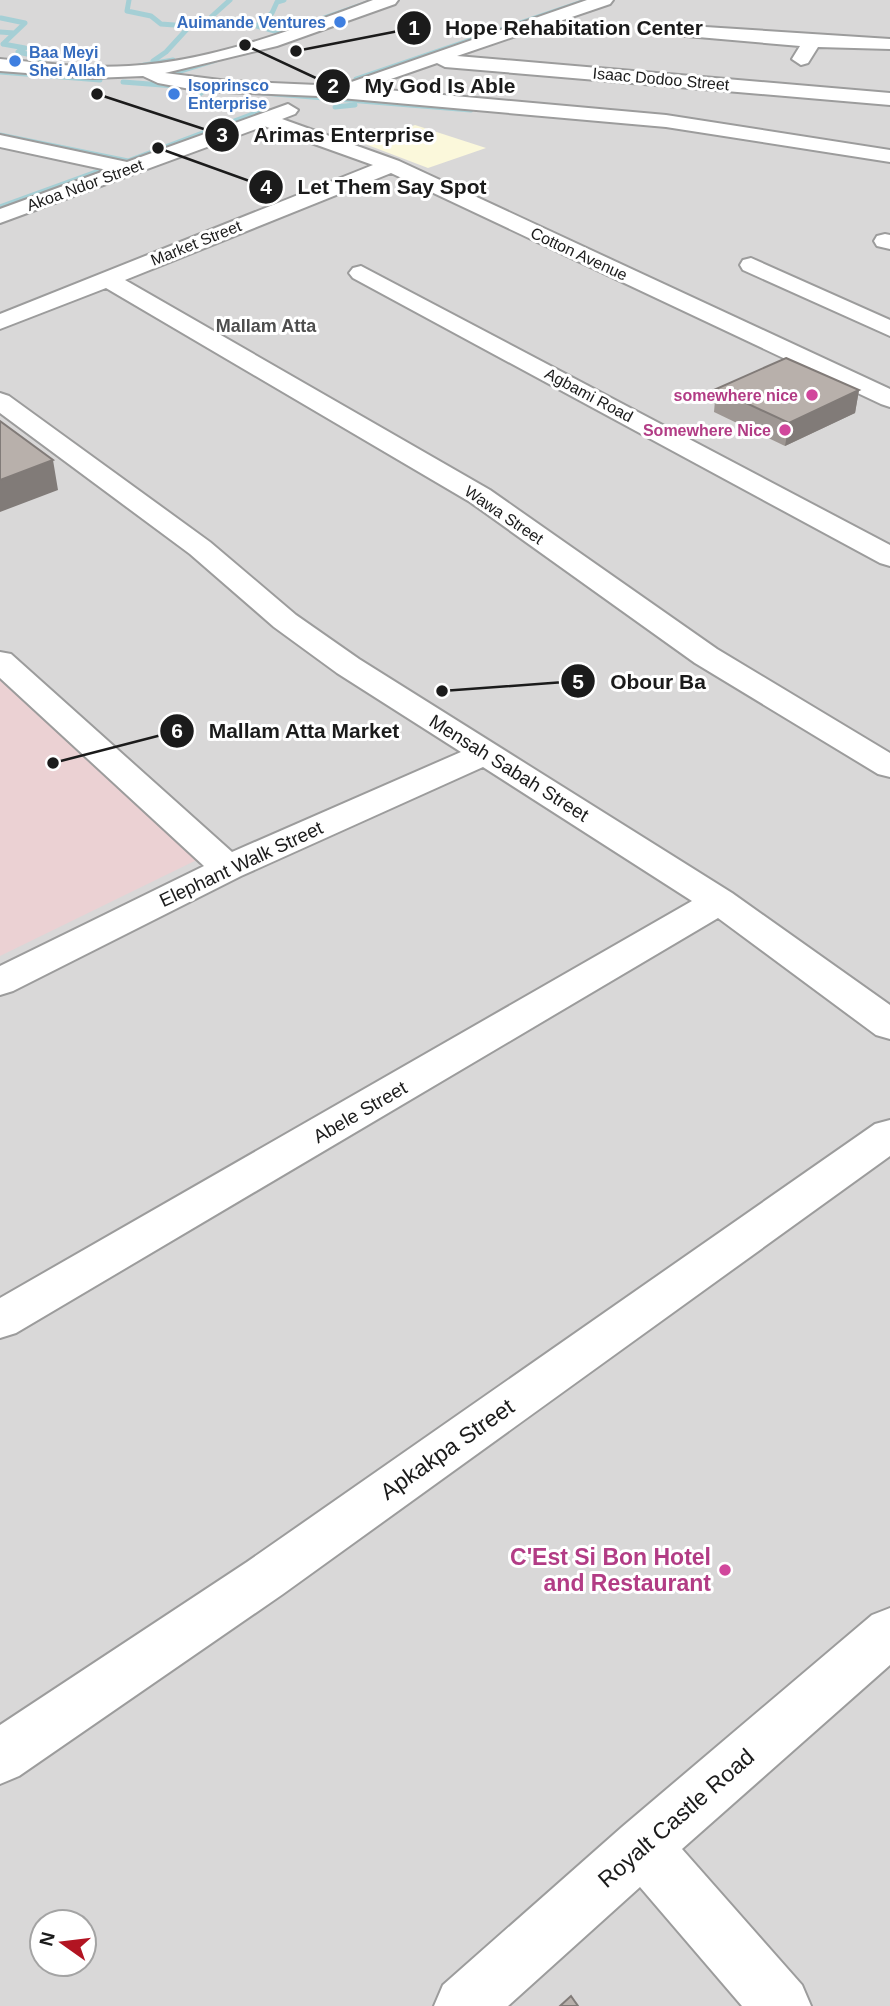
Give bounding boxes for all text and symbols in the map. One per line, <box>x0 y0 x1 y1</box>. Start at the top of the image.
callout: Hope Rehabitation Center <box>396 7 717 49</box>
place label: Auimande Ventures <box>177 14 326 31</box>
marker: Auimande Ventures <box>332 14 348 30</box>
text: 1 <box>408 16 420 39</box>
text: Hope Rehabitation Center <box>445 16 703 39</box>
place label: Baa Meyi Shei Allah <box>29 44 106 79</box>
marker: Baa Meyi Shei Allah <box>7 53 23 69</box>
callout: My God Is Able <box>316 65 530 107</box>
street label: Isaac Dodoo Street <box>592 65 731 93</box>
text: 2 <box>327 74 339 97</box>
text: My God Is Able <box>365 74 515 97</box>
place label: Isoprinsco Enterprise <box>188 77 269 112</box>
marker: Isoprinsco Enterprise <box>166 86 182 102</box>
callout: Arimas Enterprise <box>205 114 449 156</box>
text: 3 <box>216 123 228 146</box>
text: Arimas Enterprise <box>254 123 434 146</box>
street label: Akoa Ndor Street <box>24 156 146 214</box>
callout: Let Them Say Spot <box>249 166 501 208</box>
text: 4 <box>260 175 272 198</box>
text: Let Them Say Spot <box>297 175 487 198</box>
street label: Market Street <box>148 217 244 269</box>
street label: Cotton Avenue <box>528 224 630 284</box>
district label: Mallam Atta <box>216 316 317 336</box>
street label: Agbami Road <box>542 365 636 425</box>
place label: somewhere nice <box>674 387 798 404</box>
marker: somewhere nice <box>804 387 820 403</box>
place label: Somewhere Nice <box>643 422 771 439</box>
marker: Somewhere Nice <box>777 422 793 438</box>
street label: Wawa Street <box>462 483 547 548</box>
callout: Obour Ba <box>561 660 720 702</box>
text: 5 <box>572 670 584 693</box>
text: Obour Ba <box>610 670 706 693</box>
callout: Mallam Atta Market <box>159 710 414 752</box>
street label: Mensah Sabah Street <box>426 710 593 826</box>
text: 6 <box>171 719 183 742</box>
text: Mallam Atta Market <box>209 719 399 742</box>
street label: Elephant Walk Street <box>156 817 327 911</box>
street label: Abele Street <box>309 1076 411 1147</box>
street label: Apkakpa Street <box>375 1393 519 1505</box>
place label: C'Est Si Bon Hotel and Restaurant <box>510 1544 711 1596</box>
marker: C'Est Si Bon Hotel and Restaurant <box>717 1562 733 1578</box>
street label: Royalt Castle Road <box>593 1743 759 1893</box>
north arrow <box>28 1908 98 1978</box>
text: N <box>35 1930 59 1948</box>

